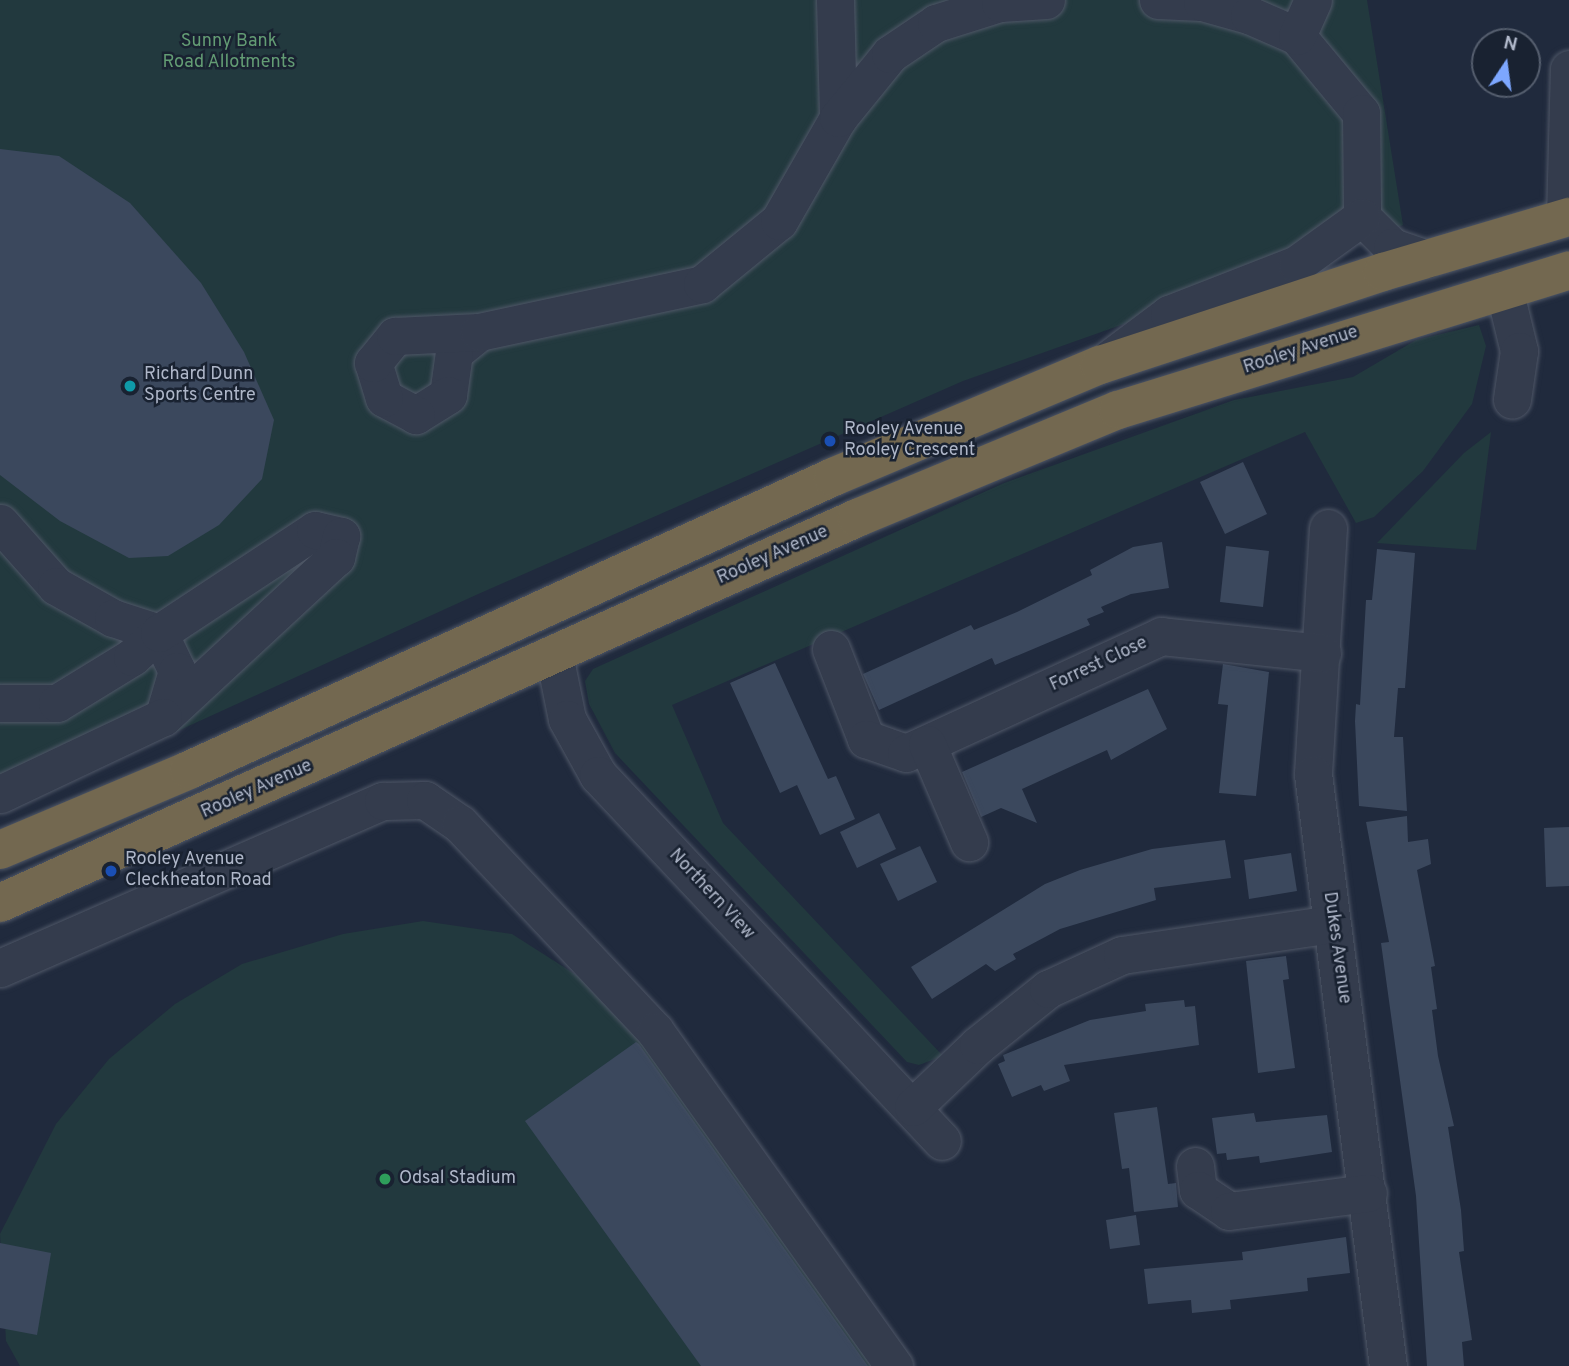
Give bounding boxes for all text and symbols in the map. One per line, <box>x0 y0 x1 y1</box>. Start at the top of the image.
north arrow <box>1471 28 1541 98</box>
text: N <box>1501 31 1520 58</box>
park label: Sunny Bank Road Allotments <box>162 32 296 74</box>
street label: Rooley Avenue <box>1241 322 1361 380</box>
place label: Richard Dunn Sports Centre <box>144 365 256 408</box>
marker: Richard Dunn Sports Centre <box>122 378 138 394</box>
place label: Rooley Avenue Rooley Crescent <box>844 420 975 462</box>
marker: Rooley Avenue Rooley Crescent <box>822 433 838 449</box>
street label: Rooley Avenue <box>714 522 832 590</box>
street label: Forrest Close <box>1047 633 1151 697</box>
street label: Rooley Avenue <box>198 756 316 824</box>
street label: Northern View <box>663 845 759 945</box>
place label: Rooley Avenue Cleckheaton Road <box>125 850 272 892</box>
marker: Rooley Avenue Cleckheaton Road <box>103 863 119 879</box>
street label: Dukes Avenue <box>1317 890 1355 1006</box>
place label: Odsal Stadium <box>399 1168 516 1190</box>
marker: Odsal Stadium <box>377 1171 393 1187</box>

